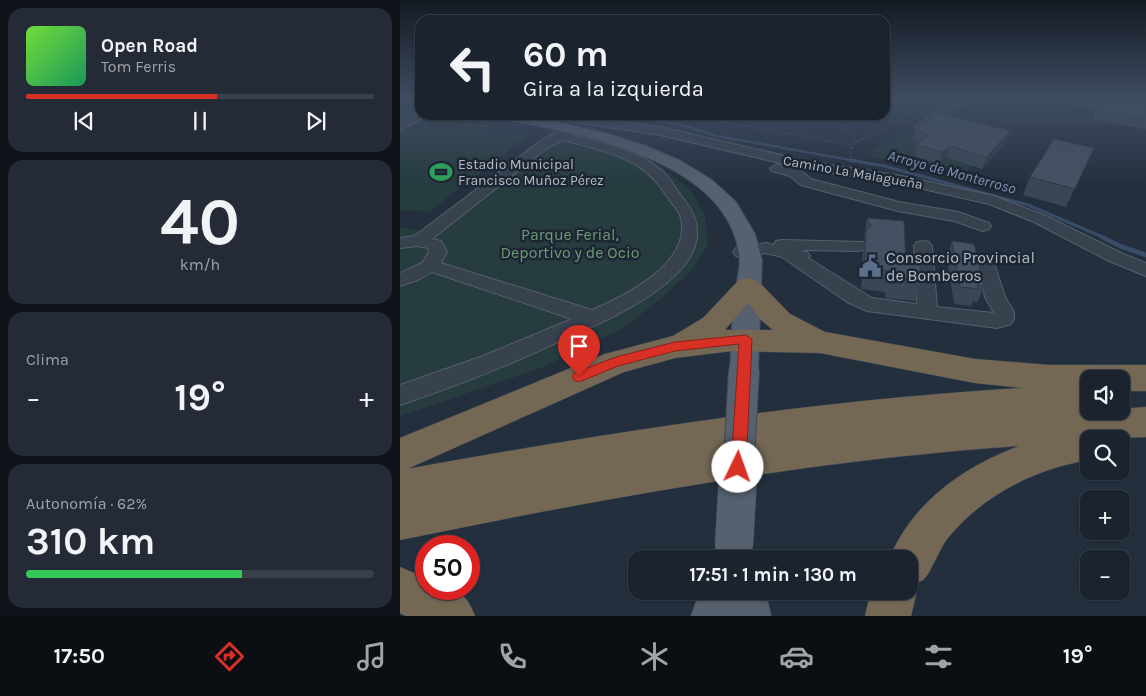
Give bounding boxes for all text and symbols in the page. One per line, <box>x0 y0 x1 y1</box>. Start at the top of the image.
text: 60 m <box>523 34 608 75</box>
text: Open Road <box>101 35 198 57</box>
icon: left <box>440 35 505 100</box>
text: Tom Ferris <box>101 57 176 76</box>
text: Gira a la izquierda <box>523 76 704 102</box>
icon: previous <box>70 107 98 135</box>
icon: pause <box>186 107 214 135</box>
icon: next <box>302 107 330 135</box>
water label: Arroyo de Monterroso <box>886 146 1019 198</box>
street label: Camino La Malagueña <box>782 152 924 193</box>
place label: Estadio Municipal Francisco Muñoz Pérez <box>458 156 604 189</box>
sports icon: Estadio Municipal Francisco Muñoz Pérez <box>428 159 454 185</box>
text: 40 <box>160 184 240 260</box>
park label: Parque Ferial, Deportivo y de Ocio <box>501 225 639 262</box>
place label: Consorcio Provincial de Bomberos <box>886 248 1035 285</box>
public building icon: Consorcio Provincial de Bomberos <box>857 253 883 279</box>
text: km/h <box>180 255 220 274</box>
pin <box>558 325 600 376</box>
icon: arrive <box>565 332 593 360</box>
text: Clima <box>26 350 69 369</box>
map controls <box>1080 370 1130 600</box>
button: sound <box>1080 370 1130 420</box>
text: 19° <box>174 375 226 420</box>
text: − <box>26 381 41 414</box>
text: + <box>359 381 374 414</box>
button: search <box>1080 430 1130 480</box>
position arrow <box>711 440 763 492</box>
button: + <box>1080 490 1130 540</box>
text: Autonomía · 62% <box>26 494 147 513</box>
text: 310 km <box>26 519 155 564</box>
speed limit sign: 50 <box>415 535 480 600</box>
button: − <box>1080 550 1130 600</box>
text: 17:51 · 1 min · 130 m <box>689 564 857 586</box>
icon: directions <box>212 639 247 674</box>
icon: music <box>354 639 389 674</box>
icon: phone <box>495 639 530 674</box>
icon: climate <box>637 639 672 674</box>
icon: car <box>779 639 814 674</box>
icon: filters <box>921 639 956 674</box>
text: 17:50 <box>53 643 105 669</box>
text: 19° <box>1063 643 1093 669</box>

